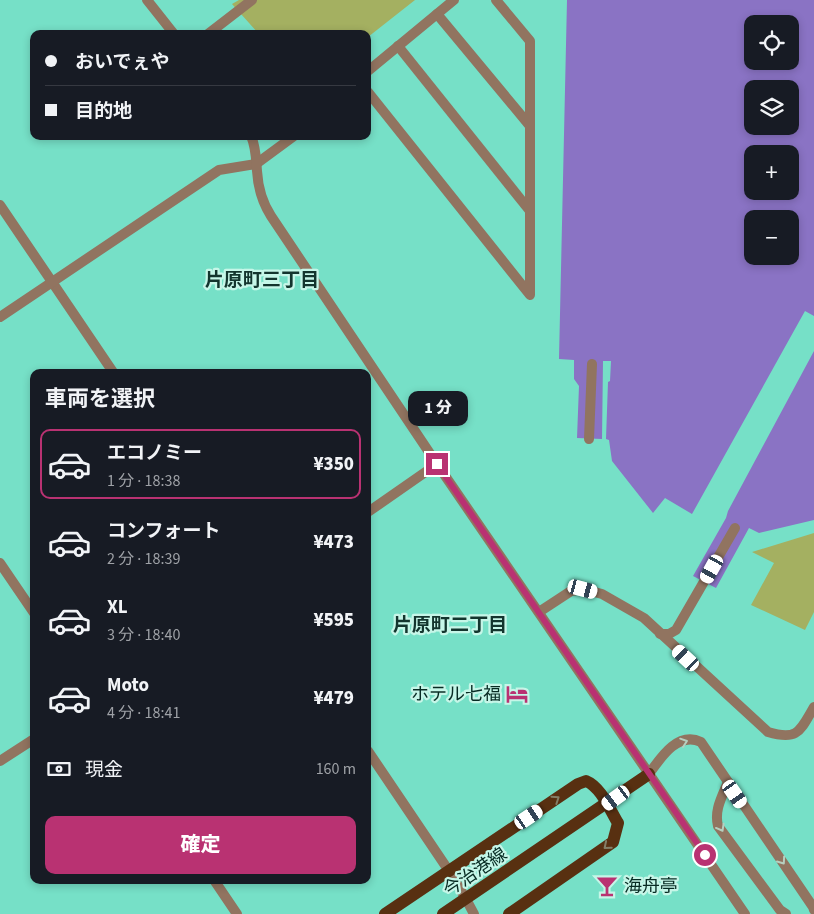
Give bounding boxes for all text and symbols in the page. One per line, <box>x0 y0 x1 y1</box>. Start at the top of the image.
map controls <box>744 15 799 265</box>
button: locate <box>744 15 799 70</box>
text: おいでぇや <box>75 49 169 76</box>
button: layers <box>744 80 799 135</box>
text: 目的地 <box>75 98 132 125</box>
button: + <box>744 145 799 200</box>
button: − <box>744 210 799 265</box>
district label: 片原町三丁目 <box>205 267 319 294</box>
text: 車両を選択 <box>45 383 155 415</box>
callout: 1 分 <box>407 392 467 426</box>
text: 1 分 <box>424 397 452 419</box>
text: エコノミー <box>107 440 202 467</box>
icon: car <box>47 442 92 487</box>
text: ¥350 <box>313 451 354 478</box>
route end <box>426 453 448 475</box>
text: 1 分 · 18:38 <box>107 470 180 492</box>
text: コンフォート <box>107 518 220 545</box>
icon: car <box>47 520 92 565</box>
text: ¥473 <box>313 529 354 556</box>
text: 2 分 · 18:39 <box>107 548 180 570</box>
car <box>698 552 725 586</box>
car <box>566 578 599 600</box>
text: XL <box>107 594 128 621</box>
icon: car <box>47 598 92 643</box>
text: ¥595 <box>313 607 354 634</box>
district label: 片原町二丁目 <box>393 612 507 639</box>
text: 3 分 · 18:40 <box>107 624 180 646</box>
car <box>669 642 702 674</box>
text: Moto <box>107 672 149 699</box>
icon: car <box>47 676 92 721</box>
hotel icon: ホテル七福 <box>504 681 530 707</box>
place label: ホテル七福 <box>411 682 501 707</box>
text: ¥479 <box>313 685 354 712</box>
text: 4 分 · 18:41 <box>107 702 180 724</box>
one-way arrow <box>679 738 688 748</box>
icon: cash <box>45 755 73 783</box>
text: 現金 <box>85 757 123 784</box>
text: 160 m <box>316 758 356 780</box>
car <box>720 777 749 811</box>
car <box>599 783 632 813</box>
one-way arrow <box>550 796 560 805</box>
car <box>512 802 545 832</box>
button: 確定 <box>45 816 356 874</box>
one-way arrow <box>715 822 725 831</box>
one-way arrow <box>604 840 613 849</box>
street label: 今治港線 <box>438 842 512 903</box>
route start <box>694 844 716 866</box>
one-way arrow <box>776 855 785 865</box>
bar icon: 海舟亭 <box>594 873 620 899</box>
place label: 海舟亭 <box>624 874 678 899</box>

